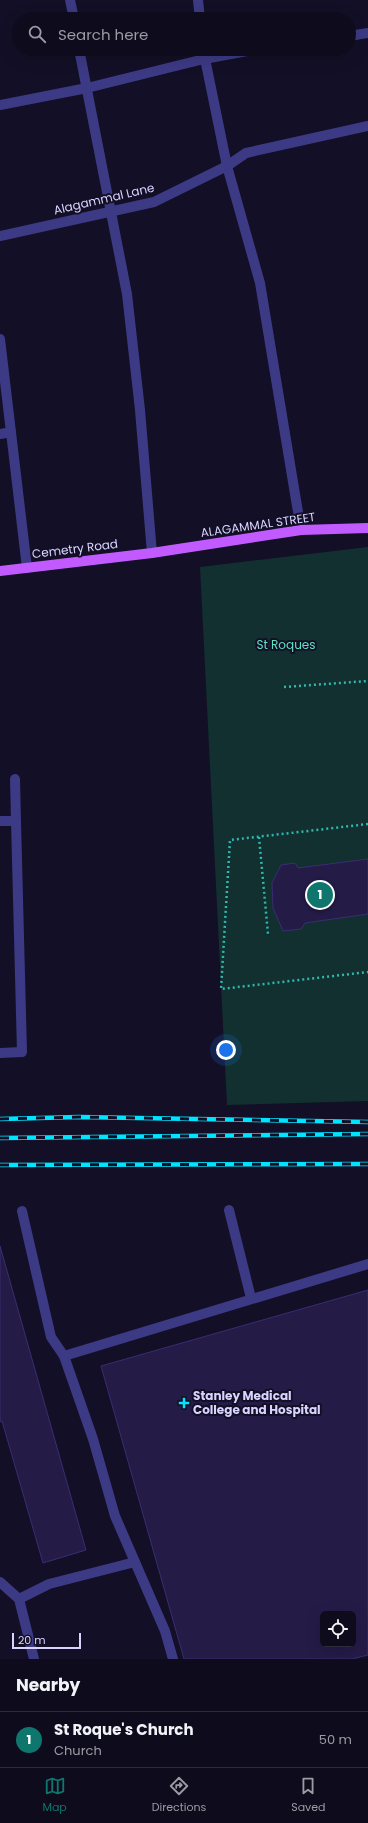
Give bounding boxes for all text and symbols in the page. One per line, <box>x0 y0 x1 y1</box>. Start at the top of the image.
search box <box>12 12 356 56</box>
icon: search <box>26 23 48 45</box>
text: Search here <box>58 24 148 45</box>
street label: Alagammal Lane <box>52 179 156 218</box>
street label: ALAGAMMAL STREET <box>200 508 317 541</box>
street label: Cemetry Road <box>31 535 119 562</box>
park label: St Roques <box>256 636 316 653</box>
pin: 1 <box>307 880 333 910</box>
your location <box>216 1040 236 1060</box>
place label: Stanley Medical College and Hospital <box>193 1387 321 1418</box>
marker: Stanley Medical College and Hospital <box>178 1397 190 1409</box>
map controls <box>320 1611 356 1647</box>
button: locate <box>320 1611 356 1647</box>
scale bar <box>12 1631 81 1650</box>
text: 20 m <box>18 1632 46 1648</box>
text: Nearby <box>16 1673 80 1697</box>
text: St Roque's Church <box>54 1719 194 1740</box>
text: 1 <box>27 1730 31 1749</box>
text: 50 m <box>319 1730 352 1749</box>
text: Church <box>54 1741 102 1760</box>
tab: Map <box>42 1775 67 1816</box>
tab: Directions <box>152 1775 206 1816</box>
tab: Saved <box>291 1775 326 1816</box>

